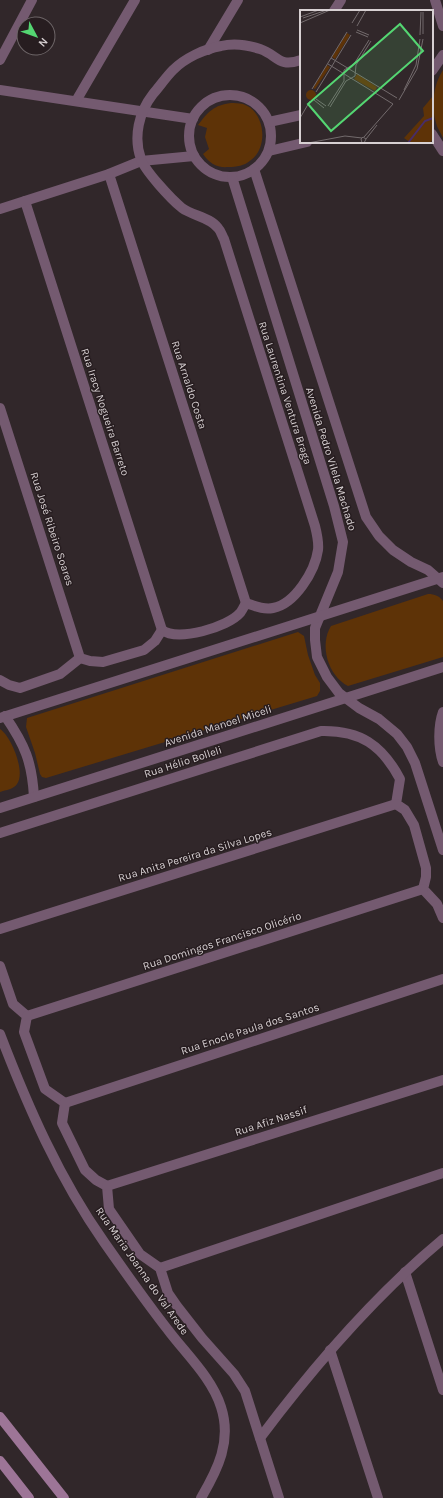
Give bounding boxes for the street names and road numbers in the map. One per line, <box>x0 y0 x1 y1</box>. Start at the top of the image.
street label: Rua Laurentina Ventura Braga <box>256 320 314 466</box>
street label: Rua Arnaldo Costa <box>169 339 209 431</box>
street label: Rua Iracy Nogueira Barreto <box>78 347 132 477</box>
street label: Avenida Pedro Vilela Machado <box>303 386 359 532</box>
street label: Rua José Ribeiro Soares <box>27 471 77 588</box>
street label: Avenida Manoel Miceli <box>163 703 273 749</box>
street label: Rua Hélio Bolleli <box>142 743 224 781</box>
street label: Rua Anita Pereira da Silva Lopes <box>117 825 274 885</box>
street label: Rua Domingos Francisco Olicério <box>141 909 303 973</box>
street label: Rua Enocle Paula dos Santos <box>179 1000 321 1058</box>
street label: Rua Afiz Nassif <box>233 1103 309 1139</box>
street label: Rua Maria Joanna do Val Arede <box>93 1205 191 1338</box>

